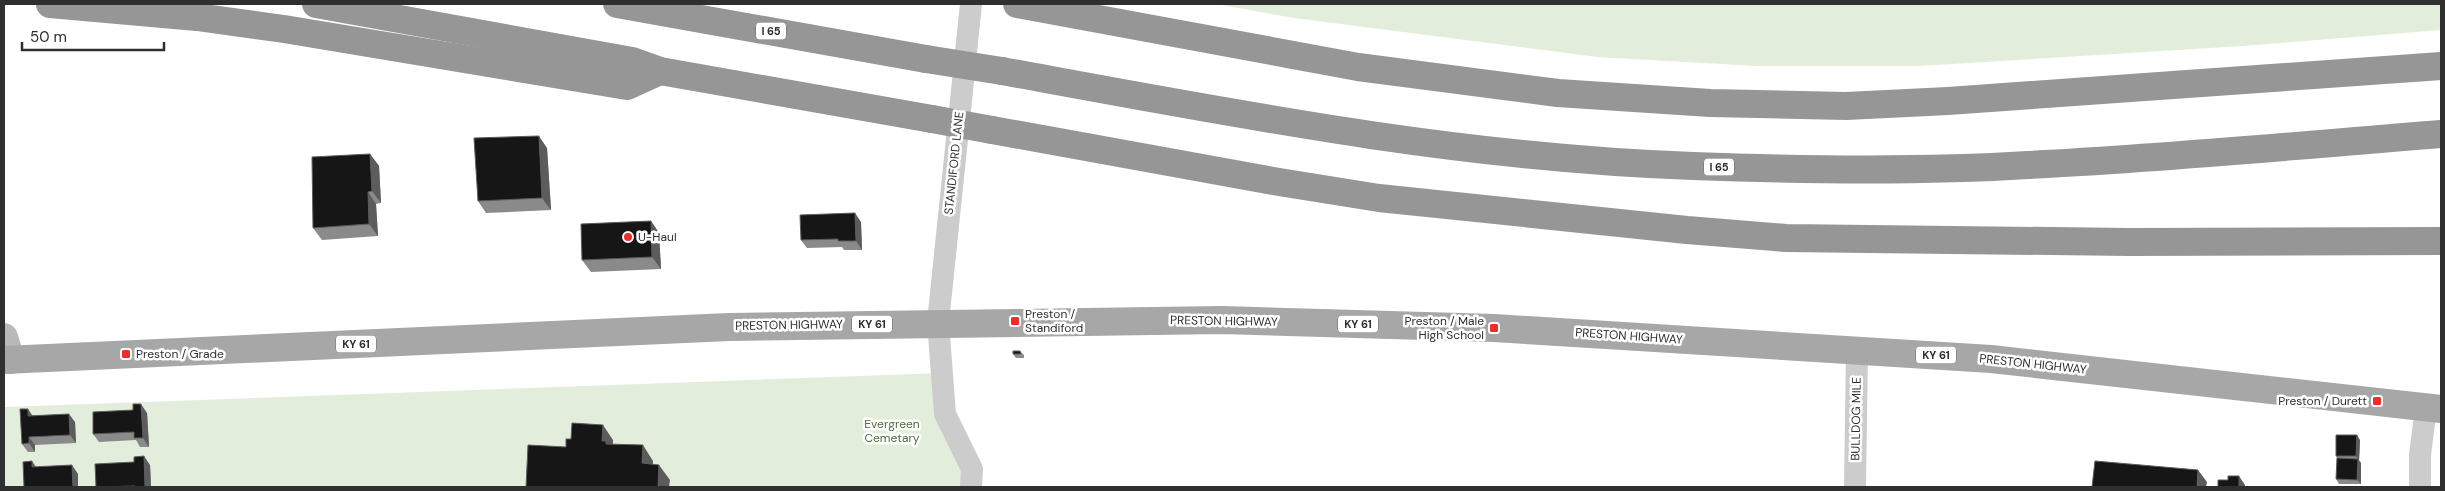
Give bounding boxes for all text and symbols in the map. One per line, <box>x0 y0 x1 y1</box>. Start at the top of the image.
scale bar <box>22 20 165 52</box>
road number: I 65 <box>756 22 786 40</box>
text: 50 m <box>30 27 67 47</box>
street label: STANDIFORD LANE <box>941 110 967 215</box>
road number: I 65 <box>1704 158 1734 176</box>
place label: U-Haul <box>638 229 677 245</box>
marker: U-Haul <box>622 231 634 243</box>
place label: Preston / Standiford <box>1025 306 1083 336</box>
street label: PRESTON HIGHWAY <box>1170 312 1278 330</box>
place label: Preston / Male High School <box>1405 313 1484 343</box>
marker: Preston / Standiford <box>1009 315 1021 327</box>
street label: PRESTON HIGHWAY <box>735 316 843 334</box>
road number: KY 61 <box>852 316 892 332</box>
road number: KY 61 <box>1338 316 1378 332</box>
marker: Preston / Male High School <box>1488 322 1500 334</box>
street label: PRESTON HIGHWAY <box>1575 324 1683 348</box>
road number: KY 61 <box>336 336 376 352</box>
place label: Preston / Grade <box>136 346 224 362</box>
road number: KY 61 <box>1916 346 1956 364</box>
marker: Preston / Grade <box>120 348 132 360</box>
street label: PRESTON HIGHWAY <box>1979 350 2087 378</box>
street label: BULLDOG MILE <box>1847 377 1865 461</box>
place label: Preston / Durett <box>2278 393 2367 409</box>
marker: Preston / Durett <box>2371 395 2383 407</box>
park label: Evergreen Cemetary <box>864 416 920 446</box>

